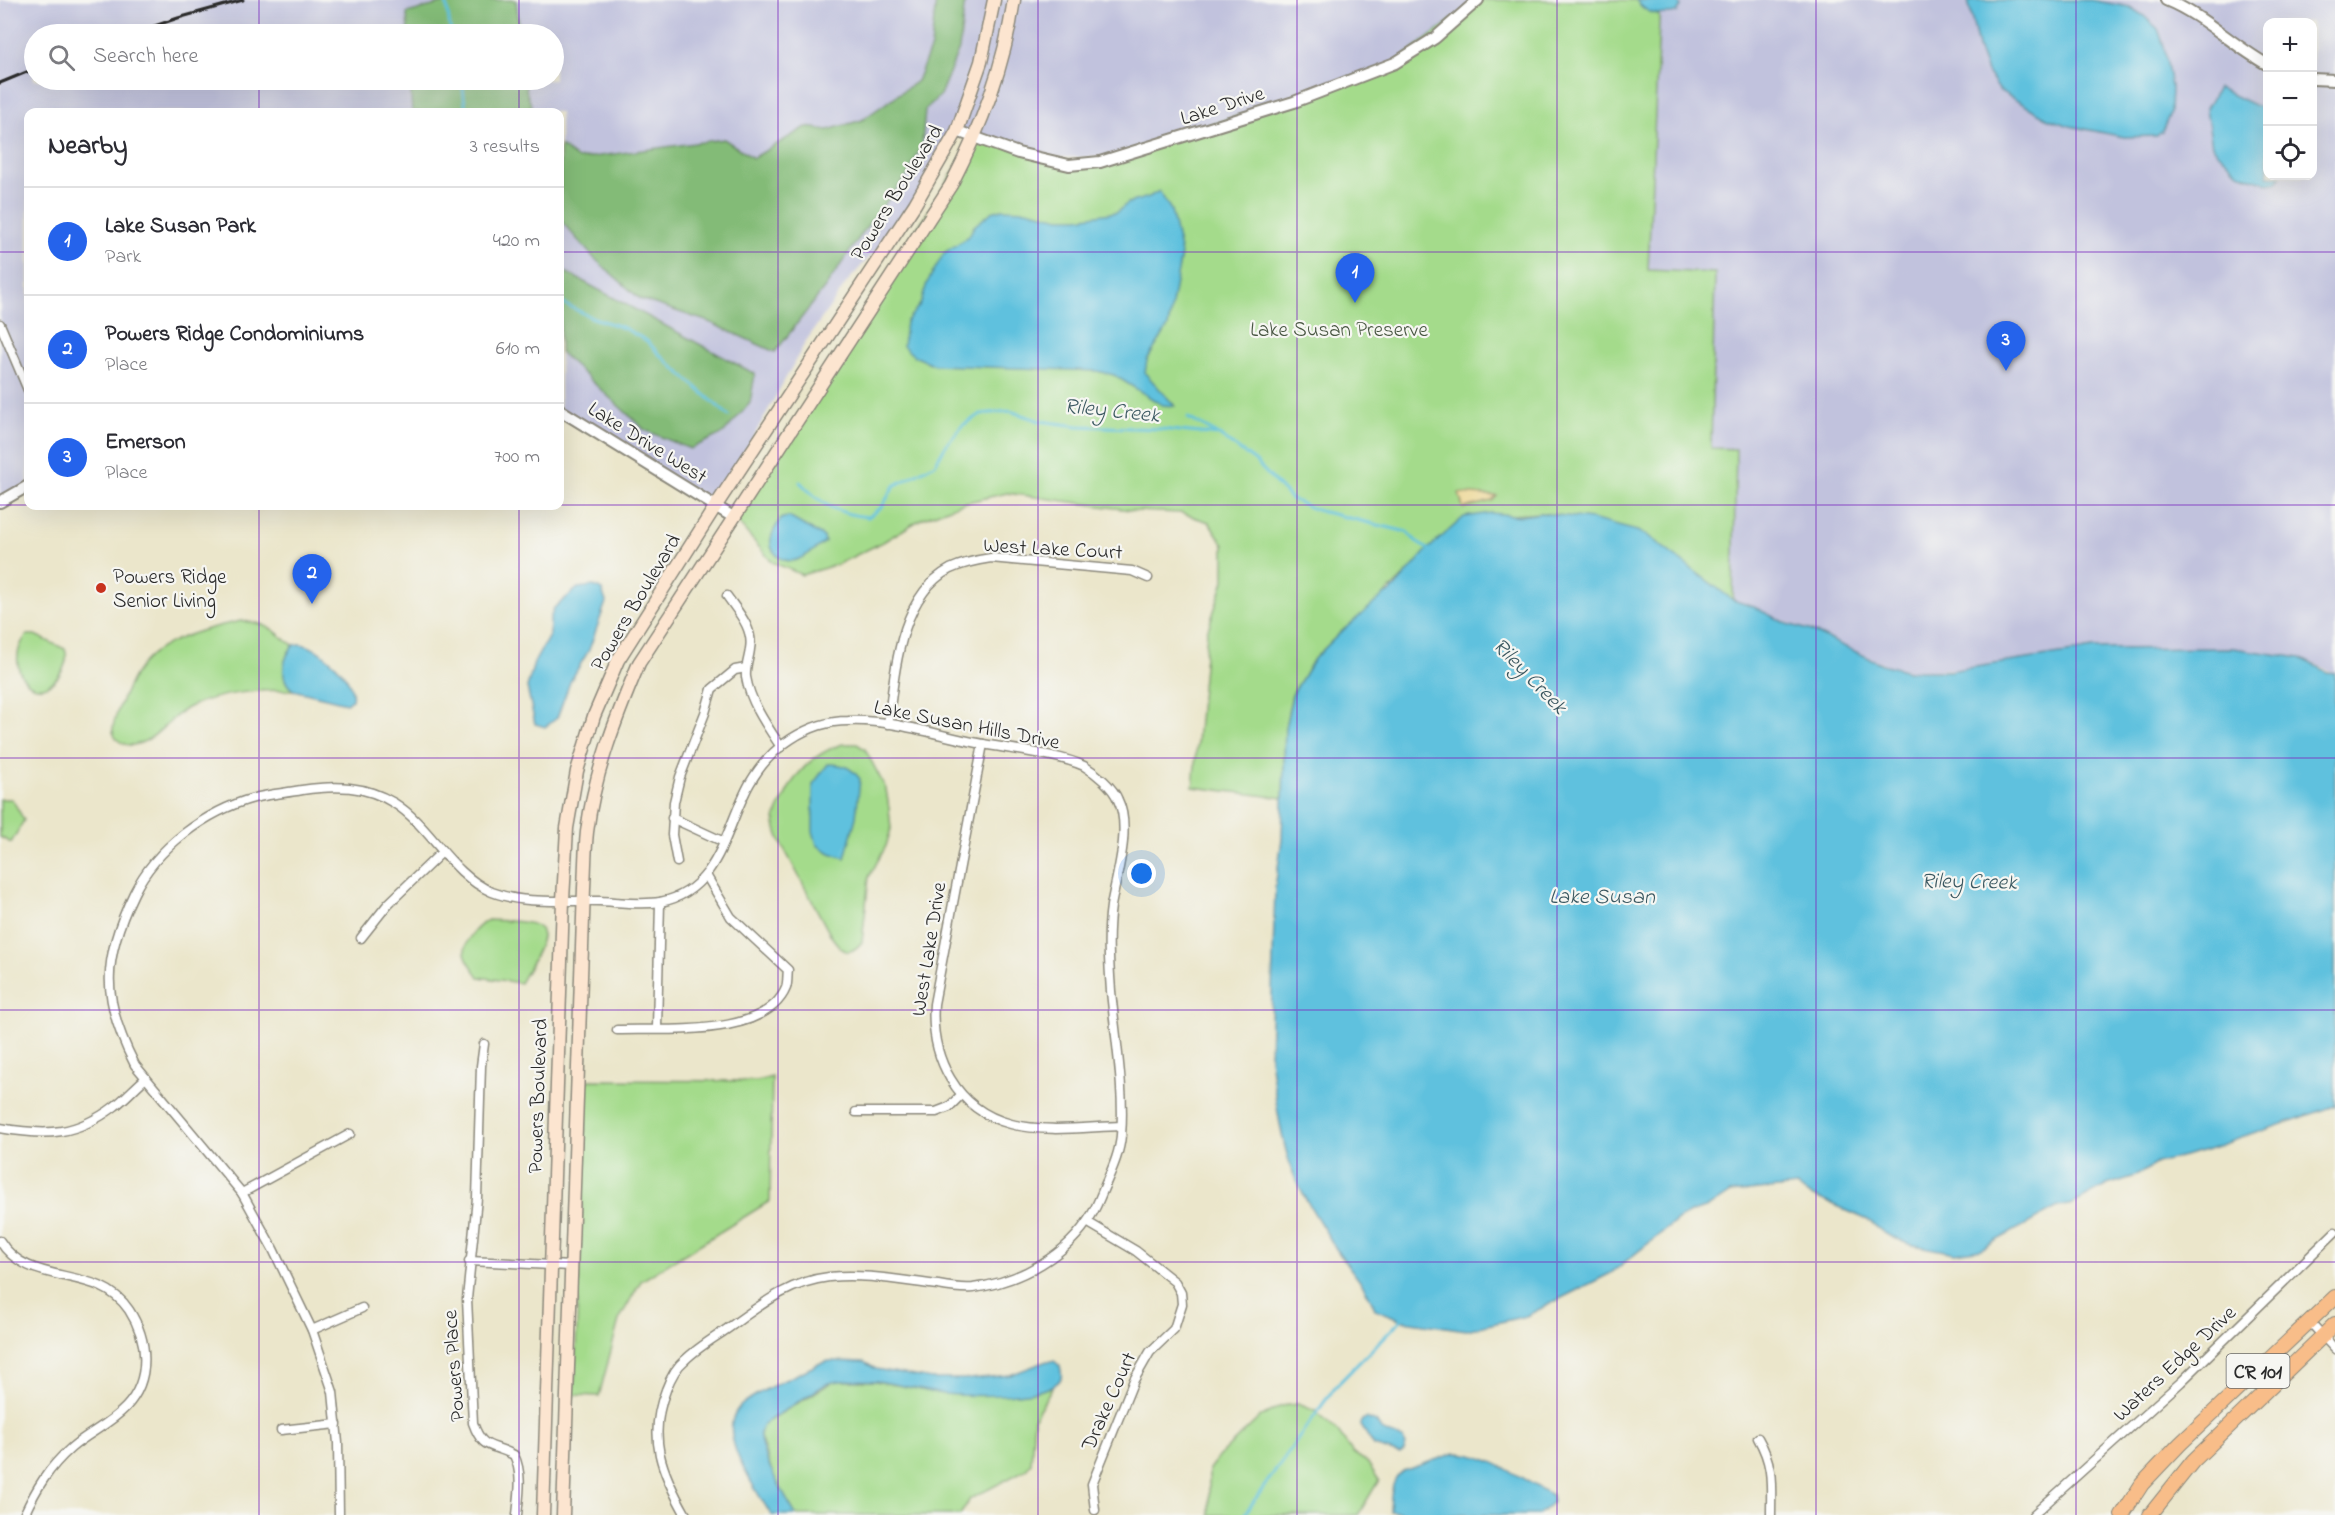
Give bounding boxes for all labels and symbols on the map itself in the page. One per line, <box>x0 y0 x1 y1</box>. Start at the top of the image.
street label: Lake Drive <box>1177 79 1269 135</box>
street label: Powers Boulevard <box>844 119 952 267</box>
pin: 1 <box>1336 254 1374 303</box>
park label: Lake Susan Preserve <box>1250 316 1428 346</box>
pin: 3 <box>1986 322 2026 371</box>
water label: Riley Creek <box>1062 391 1162 433</box>
street label: Lake Drive West <box>582 395 712 492</box>
street label: Powers Boulevard <box>584 529 690 677</box>
street label: West Lake Court <box>982 531 1123 569</box>
pin: 2 <box>292 554 332 604</box>
place label: Powers Ridge Senior Living <box>113 563 227 619</box>
marker: Powers Ridge Senior Living <box>94 581 108 595</box>
water label: Riley Creek <box>1484 632 1575 724</box>
street label: Lake Susan Hills Drive <box>871 693 1063 759</box>
your location <box>1127 859 1156 888</box>
water label: Riley Creek <box>1921 866 2018 900</box>
street label: West Lake Drive <box>905 879 955 1019</box>
water label: Lake Susan <box>1549 882 1656 914</box>
street label: Powers Boulevard <box>521 1018 557 1174</box>
street label: Waters Edge Drive <box>2107 1299 2246 1431</box>
street label: Powers Place <box>436 1308 474 1423</box>
street label: Drake Court <box>1074 1348 1145 1457</box>
road number: CR 101 <box>2226 1354 2290 1388</box>

